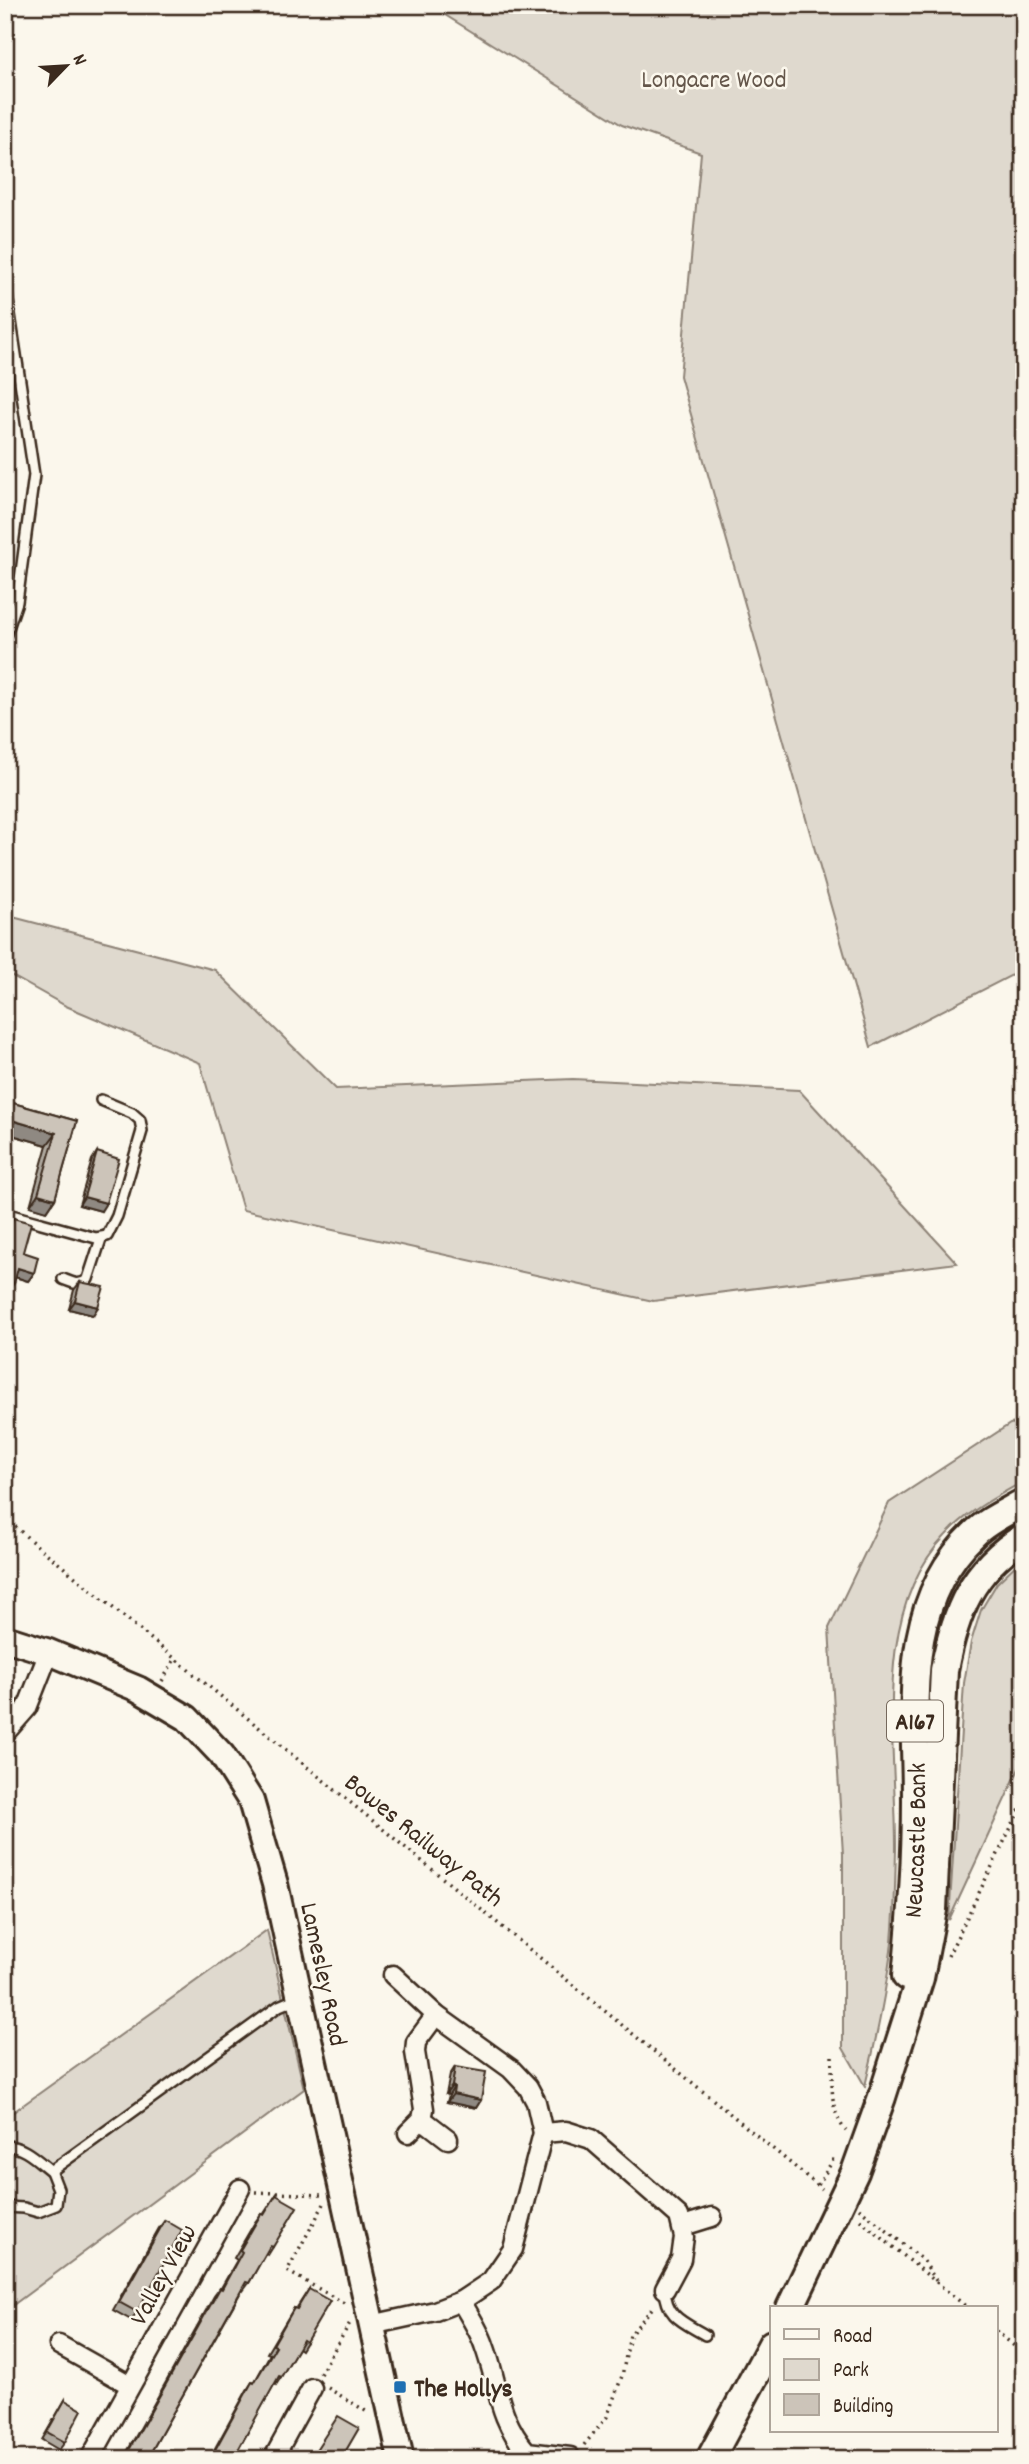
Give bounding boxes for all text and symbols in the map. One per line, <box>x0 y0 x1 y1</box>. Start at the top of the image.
north arrow <box>32 32 102 102</box>
text: N <box>64 50 92 70</box>
park label: Longacre Wood <box>641 63 787 100</box>
road number: A167 <box>887 1700 943 1742</box>
street label: Newcastle Bank <box>896 1762 938 1919</box>
street label: Bowes Railway Path <box>335 1766 510 1918</box>
street label: Lamesley Road <box>288 1900 355 2050</box>
street label: Valley View <box>122 2218 208 2333</box>
legend <box>770 2306 998 2432</box>
text: Road <box>833 2323 872 2353</box>
text: Park <box>833 2357 869 2387</box>
place label: The Hollys <box>414 2372 512 2409</box>
marker: The Hollys <box>392 2379 408 2395</box>
text: Building <box>833 2393 893 2423</box>

